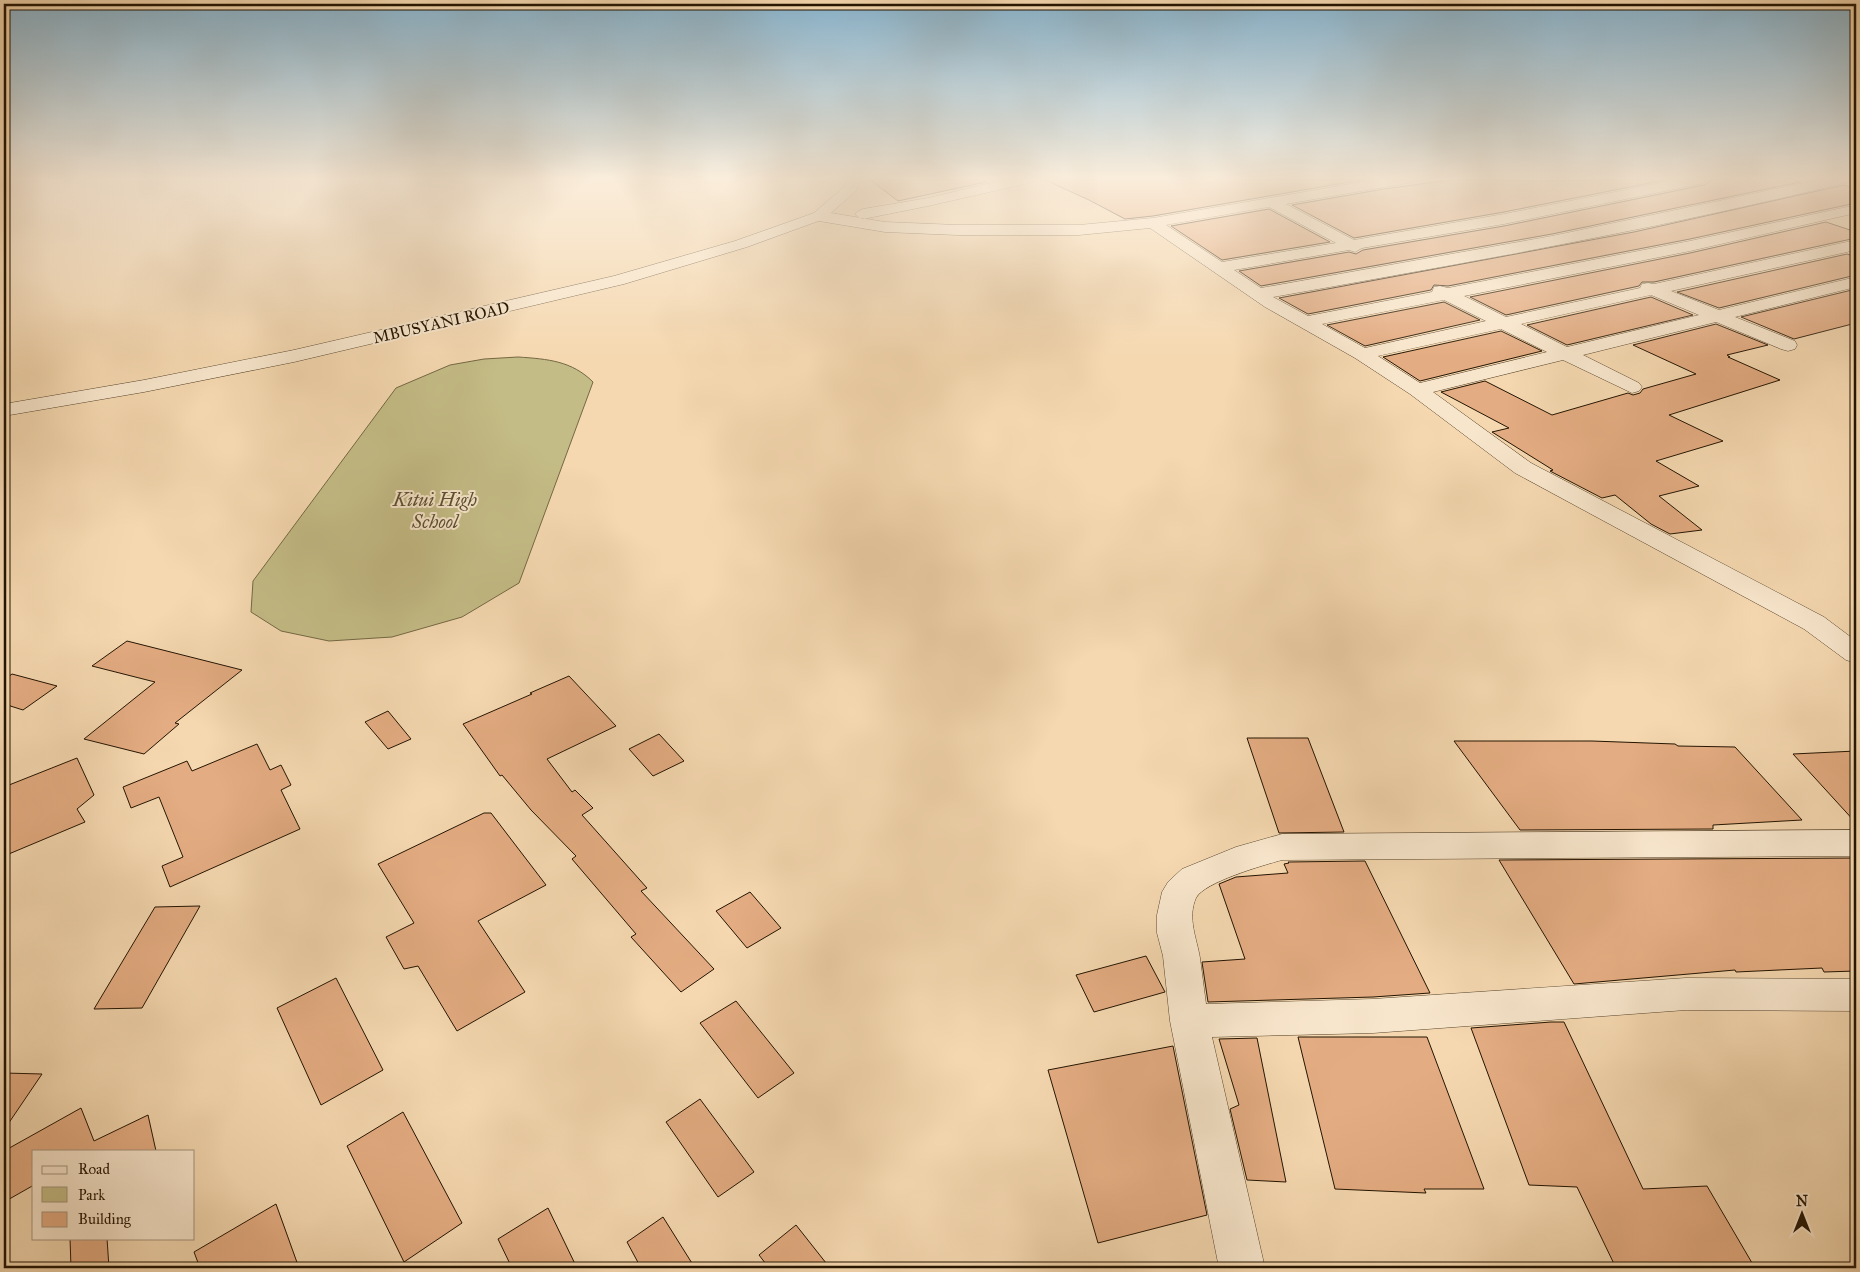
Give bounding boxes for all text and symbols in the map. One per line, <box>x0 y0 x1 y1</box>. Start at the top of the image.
street label: MBUSYANI ROAD <box>371 298 511 347</box>
park label: Kitui High School <box>392 488 477 533</box>
legend <box>32 1150 195 1240</box>
text: Road <box>78 1160 110 1178</box>
text: Park <box>78 1186 105 1204</box>
north arrow <box>1778 1190 1828 1240</box>
text: N <box>1796 1193 1808 1210</box>
text: Building <box>78 1210 132 1228</box>

